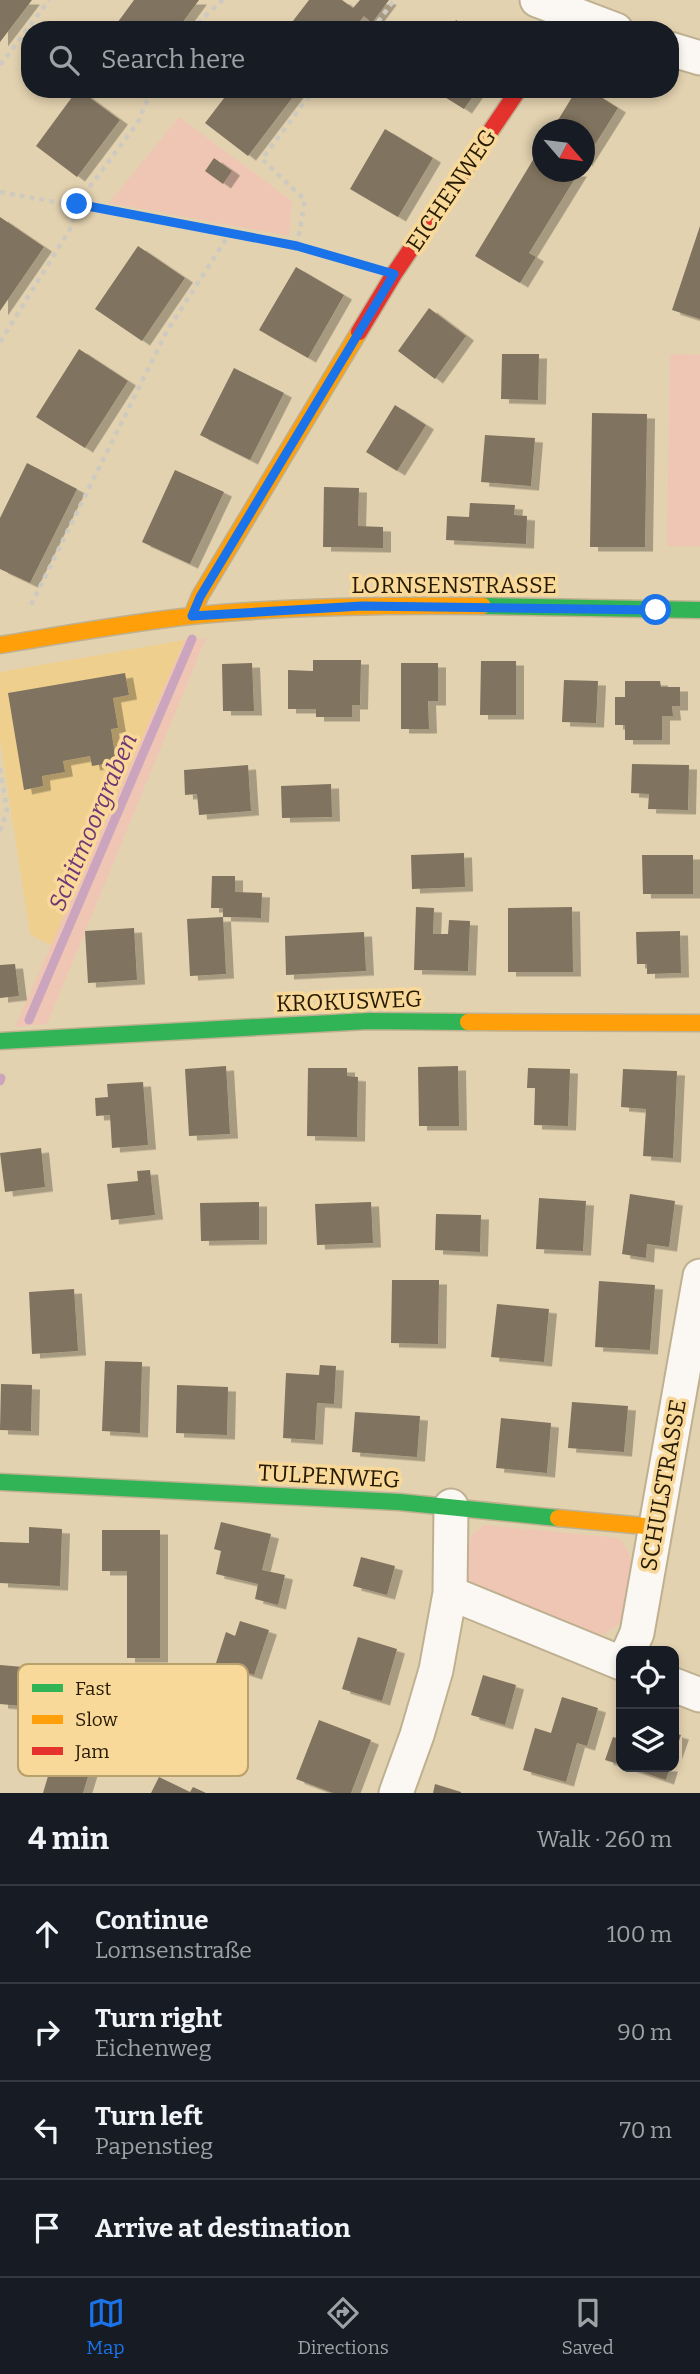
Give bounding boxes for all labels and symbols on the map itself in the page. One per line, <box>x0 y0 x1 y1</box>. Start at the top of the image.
north arrow <box>532 119 595 182</box>
street label: EICHENWEG <box>400 124 502 256</box>
route end <box>61 188 92 219</box>
street label: LORNSENSTRASSE <box>351 571 557 599</box>
route start <box>640 594 671 625</box>
water label: Schitmoorgraben <box>43 729 143 915</box>
street label: KROKUSWEG <box>276 984 422 1018</box>
street label: SCHULSTRASSE <box>634 1397 692 1573</box>
street label: TULPENWEG <box>257 1458 401 1494</box>
legend <box>18 1664 248 1776</box>
text: Fast <box>75 1677 112 1700</box>
text: Slow <box>75 1708 118 1731</box>
text: Jam <box>74 1740 109 1763</box>

